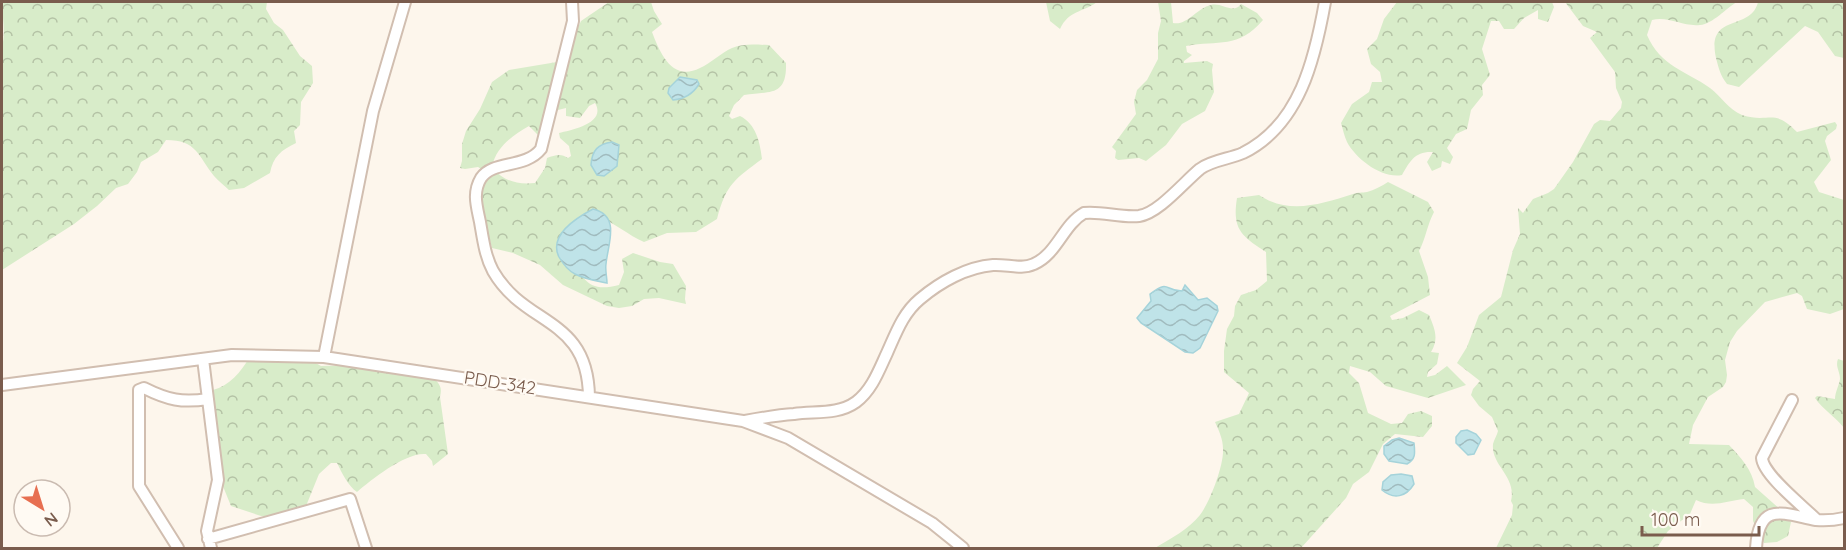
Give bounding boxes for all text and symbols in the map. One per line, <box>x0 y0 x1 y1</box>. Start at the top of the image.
street label: PDD-342 <box>462 365 538 400</box>
north arrow <box>12 478 72 538</box>
scale bar <box>1642 499 1759 537</box>
text: N <box>40 508 62 531</box>
text: 100 m <box>1651 508 1700 531</box>

